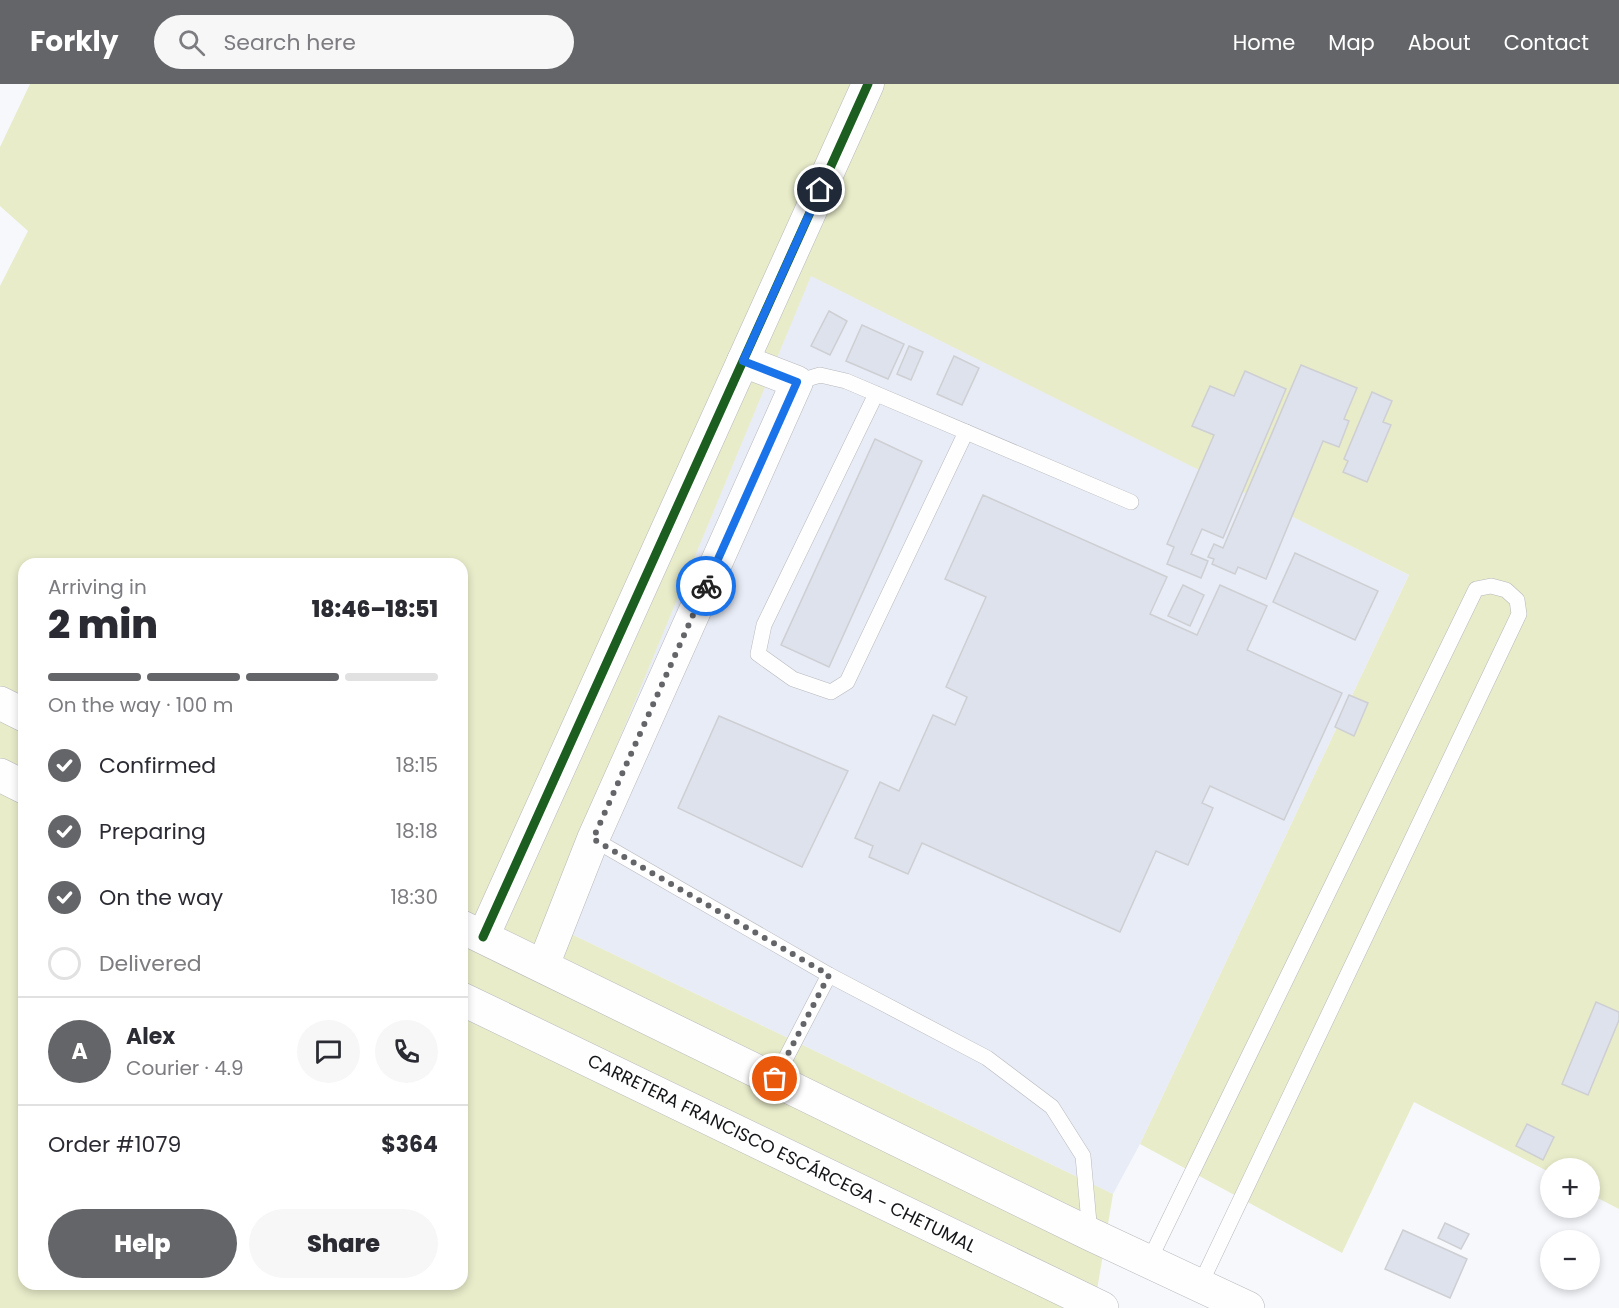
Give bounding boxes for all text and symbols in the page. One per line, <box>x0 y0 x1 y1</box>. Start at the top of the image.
search box <box>154 15 574 69</box>
text: Forkly <box>30 22 118 61</box>
icon: search <box>175 26 208 59</box>
text: Search here <box>223 27 356 58</box>
text: Home <box>1233 28 1295 57</box>
text: Map <box>1328 28 1375 57</box>
text: About <box>1408 28 1471 57</box>
text: Contact <box>1504 28 1589 57</box>
pin <box>794 164 845 215</box>
icon: home <box>803 173 836 206</box>
courier <box>676 556 736 616</box>
icon: bike <box>690 570 723 603</box>
text: Arriving in <box>48 573 147 601</box>
text: 18:46–18:51 <box>312 594 438 625</box>
text: 2 min <box>48 597 158 652</box>
text: On the way · 100 m <box>48 691 233 719</box>
icon: check <box>48 749 81 782</box>
text: Confirmed <box>99 750 216 781</box>
text: 18:15 <box>396 751 438 779</box>
icon: check <box>48 815 81 848</box>
text: Preparing <box>99 816 206 847</box>
text: 18:18 <box>396 817 438 845</box>
icon: check <box>48 881 81 914</box>
text: On the way <box>99 882 223 913</box>
text: 18:30 <box>390 883 438 911</box>
text: Delivered <box>99 948 202 979</box>
button: chat <box>297 1020 360 1083</box>
button: phone <box>375 1020 438 1083</box>
text: Alex <box>126 1021 175 1052</box>
text: A <box>71 1036 88 1067</box>
street label: CARRETERA FRANCISCO ESCÁRCEGA - CHETUMAL <box>584 1048 980 1258</box>
pin <box>749 1053 800 1104</box>
text: Courier · 4.9 <box>126 1054 244 1082</box>
icon: bag <box>758 1062 791 1095</box>
text: Order #1079 <box>48 1129 181 1160</box>
text: $364 <box>381 1129 438 1160</box>
map controls <box>1540 1158 1600 1290</box>
button: + <box>1540 1158 1600 1218</box>
button: Help <box>48 1209 237 1278</box>
button: Share <box>249 1209 438 1278</box>
button: − <box>1540 1230 1600 1290</box>

